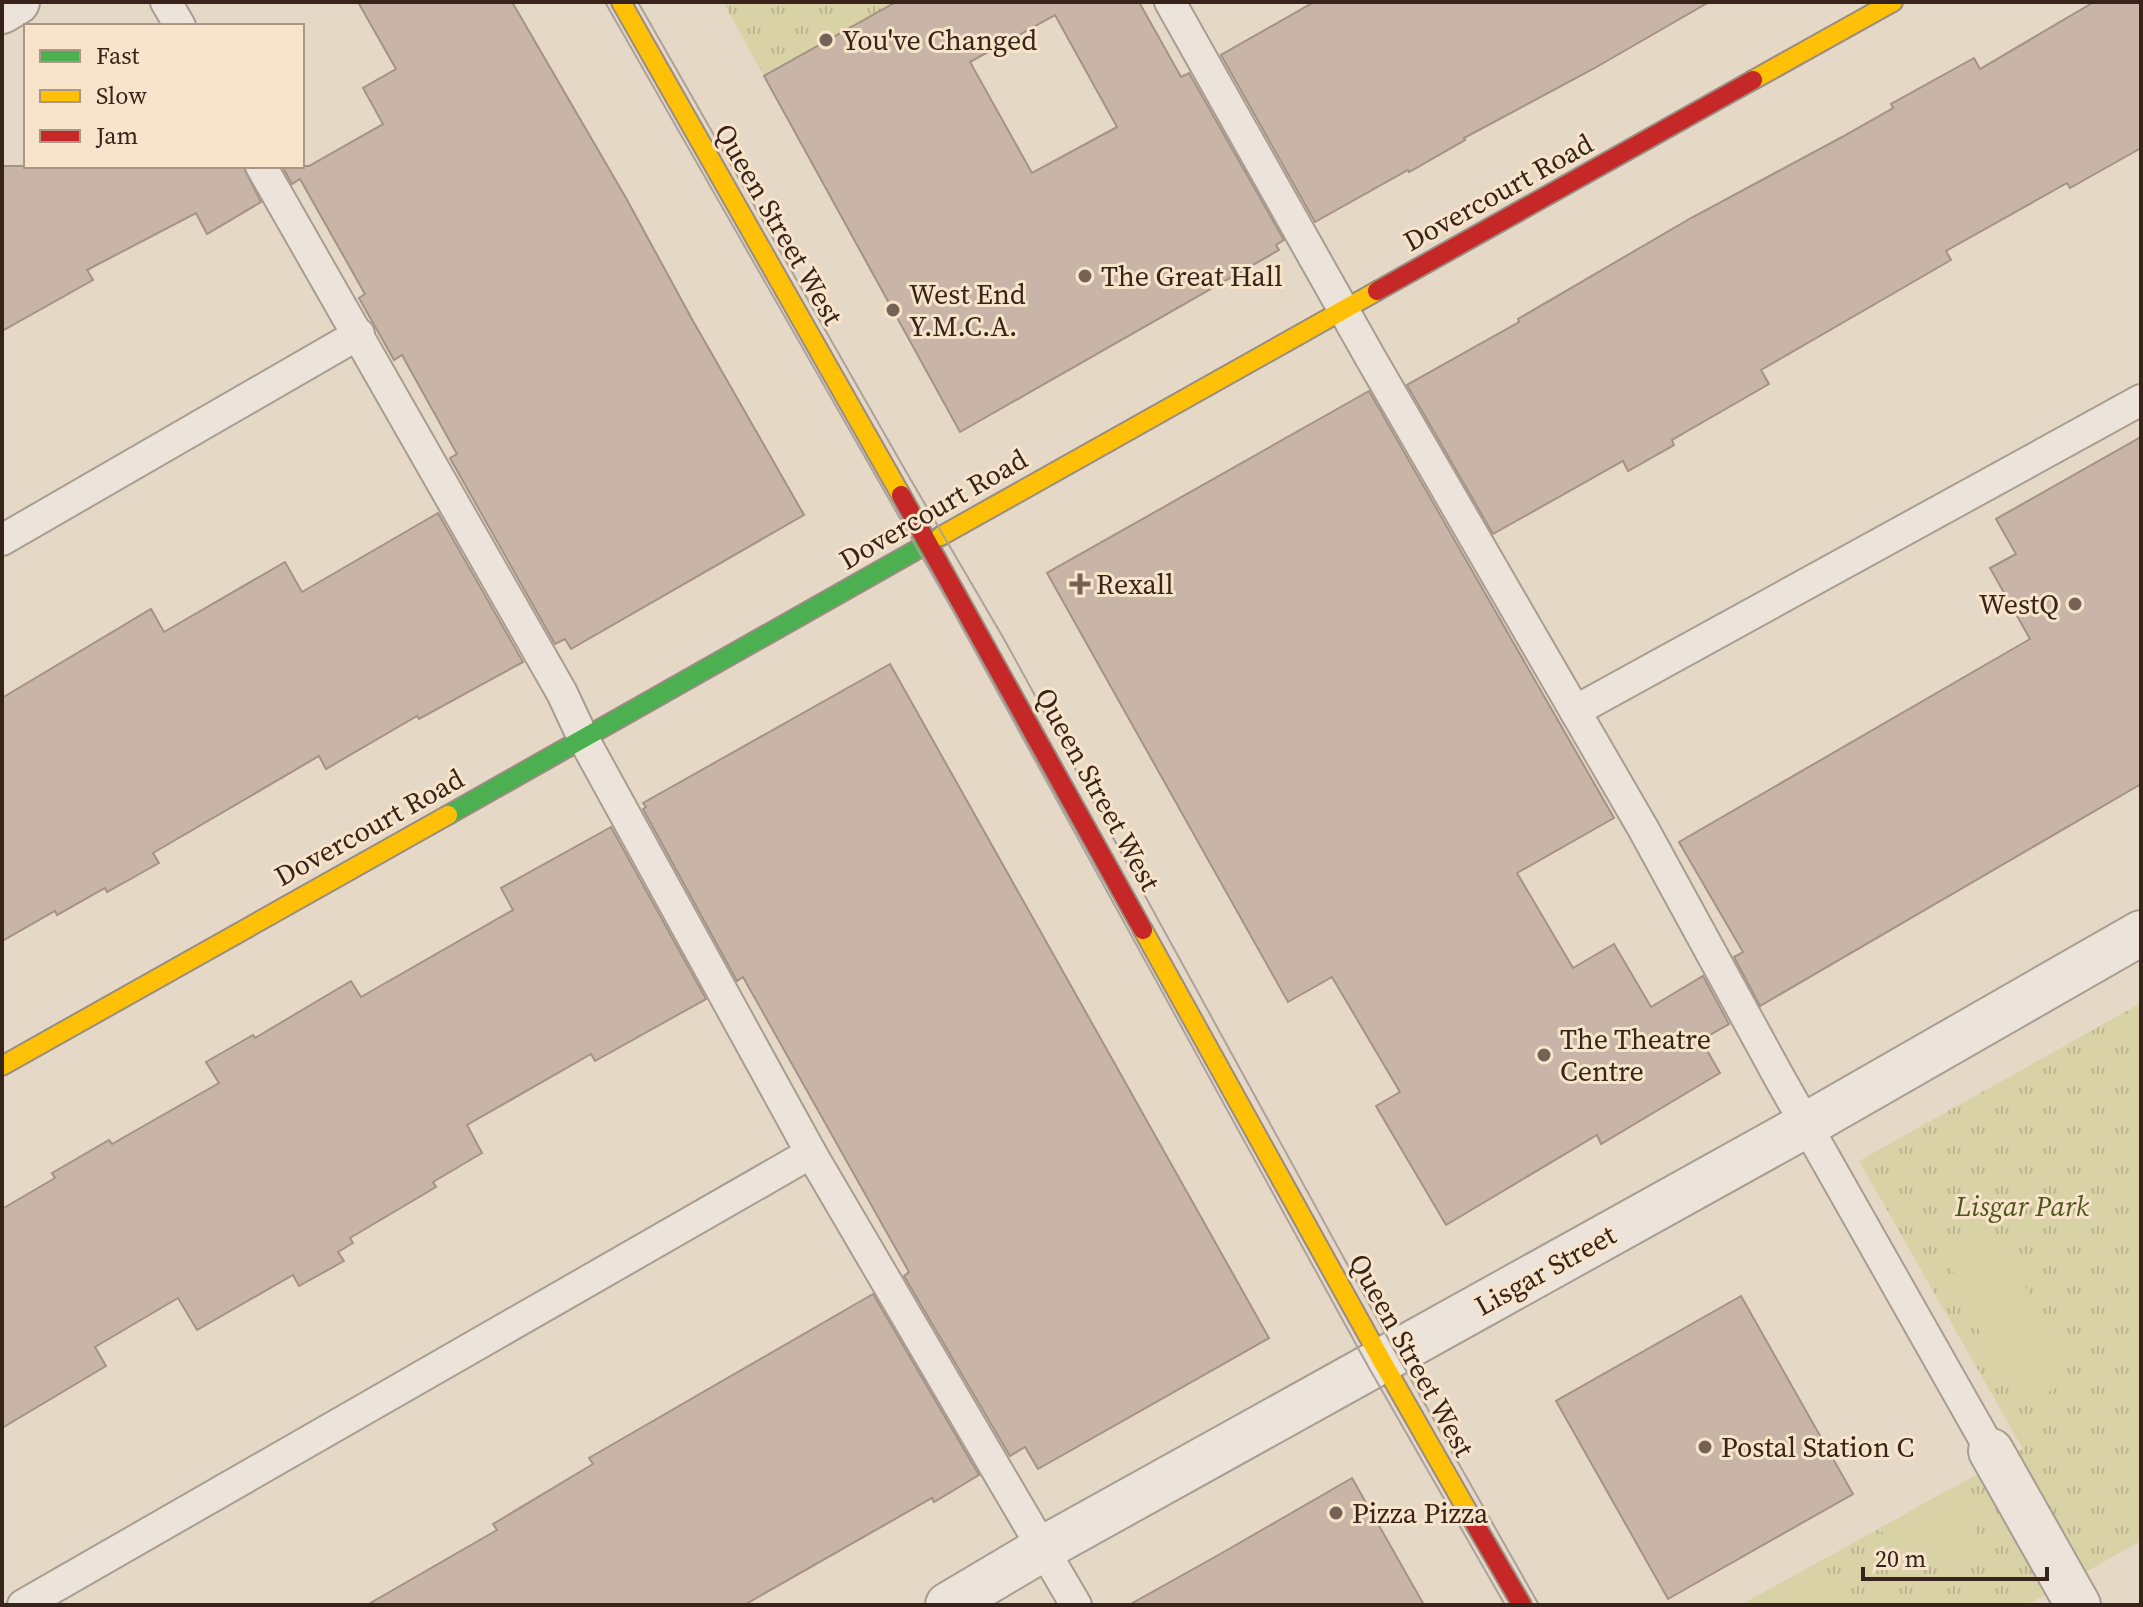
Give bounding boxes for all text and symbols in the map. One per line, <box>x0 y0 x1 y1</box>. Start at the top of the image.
place label: You've Changed <box>842 21 1037 59</box>
legend <box>24 24 304 168</box>
marker: You've Changed <box>817 31 835 49</box>
text: Fast <box>96 39 140 72</box>
text: Slow <box>96 79 147 112</box>
street label: Queen Street West <box>706 116 853 332</box>
text: Jam <box>95 119 138 152</box>
street label: Dovercourt Road <box>1396 124 1600 260</box>
place label: The Great Hall <box>1101 257 1283 295</box>
marker: The Great Hall <box>1076 267 1094 285</box>
place label: West End Y.M.C.A. <box>909 275 1026 345</box>
marker: West End Y.M.C.A. <box>884 301 902 319</box>
street label: Dovercourt Road <box>832 440 1034 578</box>
place label: Rexall <box>1096 565 1174 603</box>
marker: Rexall <box>1071 575 1089 593</box>
place label: WestQ <box>1979 585 2059 623</box>
marker: WestQ <box>2066 595 2084 613</box>
street label: Queen Street West <box>1026 681 1170 898</box>
street label: Dovercourt Road <box>267 759 471 895</box>
place label: The Theatre Centre <box>1560 1020 1711 1090</box>
marker: The Theatre Centre <box>1535 1046 1553 1064</box>
park label: Lisgar Park <box>1954 1187 2090 1225</box>
street label: Lisgar Street <box>1468 1215 1623 1324</box>
street label: Queen Street West <box>1340 1247 1484 1464</box>
place label: Postal Station C <box>1721 1428 1914 1466</box>
marker: Postal Station C <box>1696 1438 1714 1456</box>
place label: Pizza Pizza <box>1352 1494 1489 1532</box>
marker: Pizza Pizza <box>1327 1504 1345 1522</box>
scale bar <box>1863 1531 2047 1581</box>
text: 20 m <box>1875 1542 1926 1575</box>

